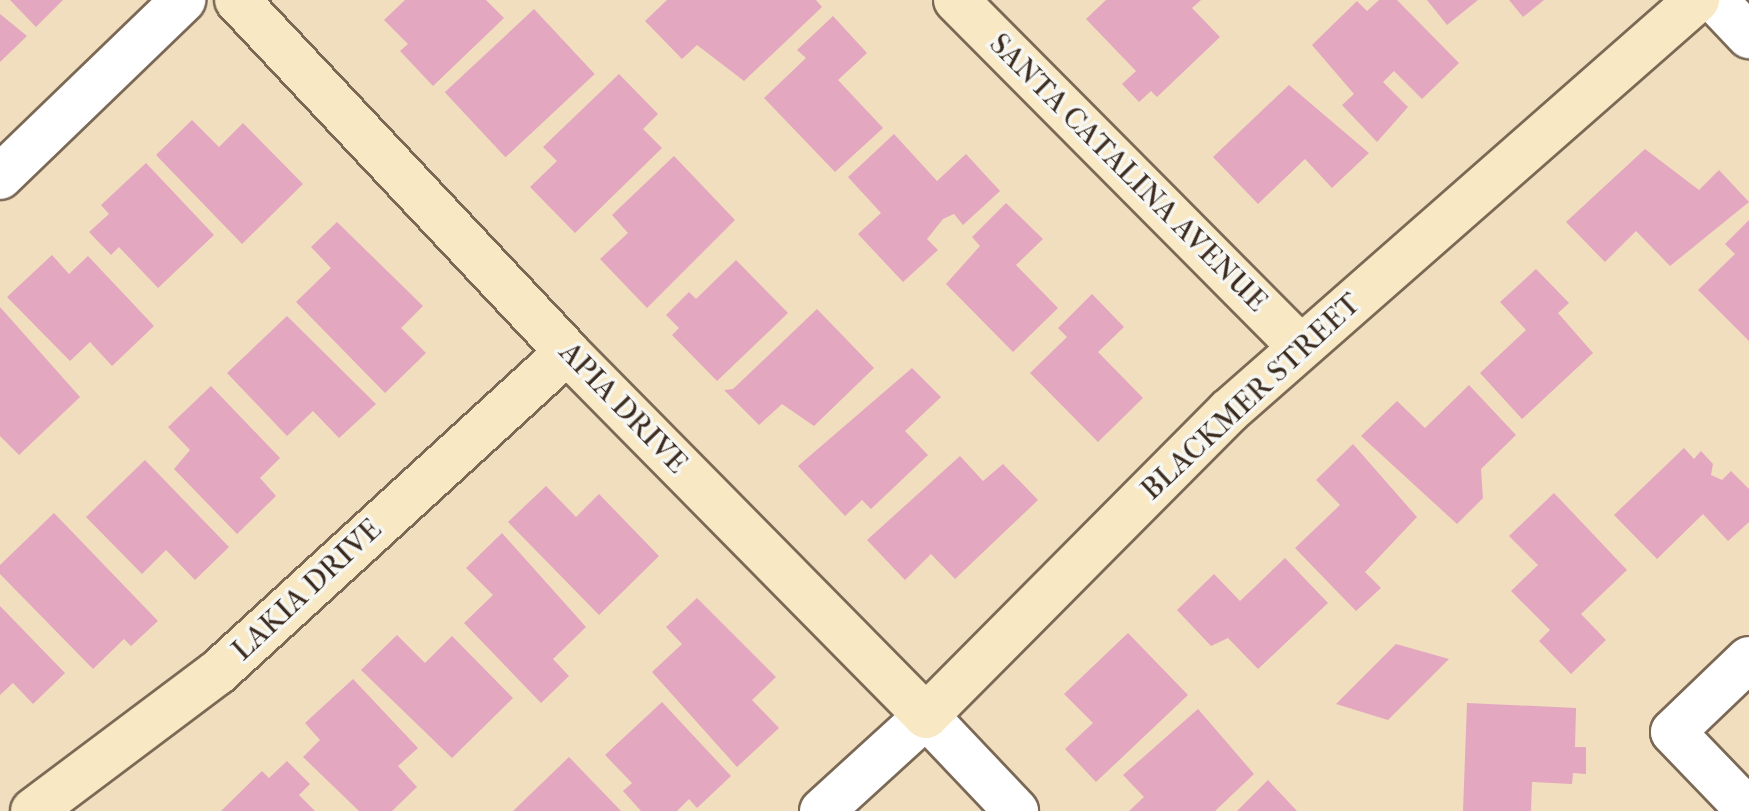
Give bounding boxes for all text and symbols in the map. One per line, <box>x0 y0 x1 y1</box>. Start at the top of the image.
street label: SANTA CATALINA AVENUE <box>981 26 1275 320</box>
street label: BLACKMER STREET <box>1134 286 1368 508</box>
street label: APIA DRIVE <box>551 335 695 481</box>
street label: LAKIA DRIVE <box>225 512 389 668</box>

